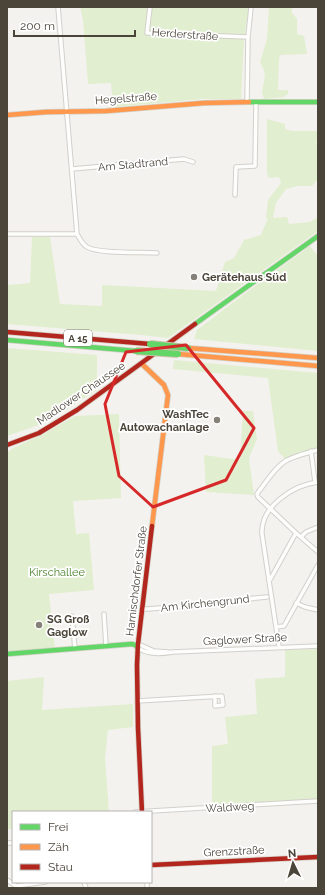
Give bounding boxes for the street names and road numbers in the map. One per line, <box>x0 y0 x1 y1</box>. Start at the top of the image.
street label: Herderstraße <box>151 26 219 43</box>
street label: Hegelstraße <box>95 90 158 107</box>
street label: Am Stadtrand <box>97 155 169 174</box>
road number: A 15 <box>64 330 92 346</box>
street label: Madlower Chaussee <box>35 359 128 428</box>
street label: Harnischdorfer Straße <box>123 525 150 637</box>
street label: Am Kirchengrund <box>160 592 250 615</box>
street label: Gaglower Straße <box>203 631 288 648</box>
street label: Waldweg <box>205 800 255 815</box>
street label: Grenzstraße <box>203 843 265 860</box>

